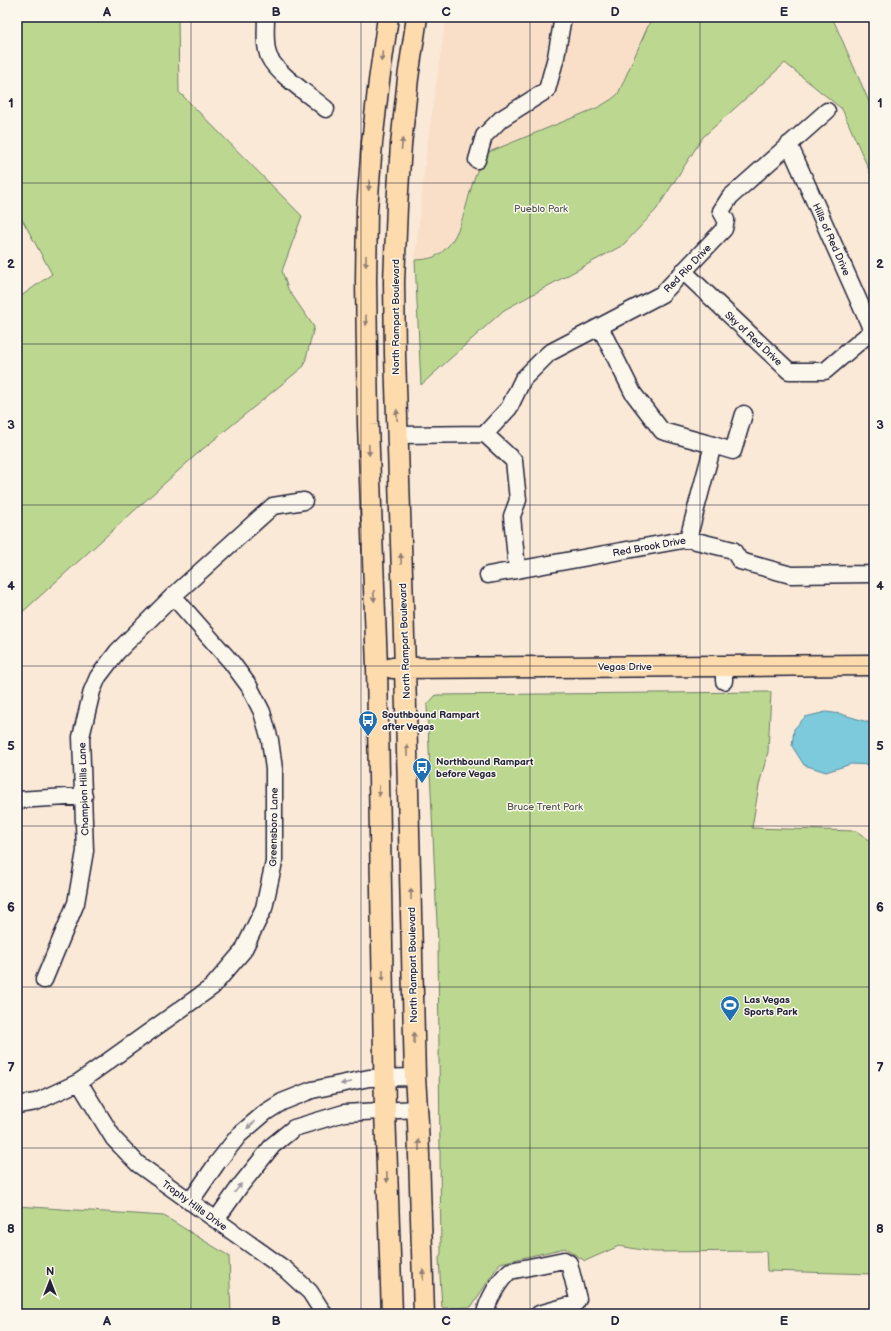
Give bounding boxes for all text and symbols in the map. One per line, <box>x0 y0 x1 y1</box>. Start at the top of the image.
text: A <box>102 4 111 20</box>
text: B <box>271 4 281 20</box>
text: C <box>441 4 451 20</box>
text: D <box>610 4 620 20</box>
text: E <box>780 4 789 20</box>
one-way arrow <box>379 50 385 62</box>
text: 1 <box>8 95 14 111</box>
text: 1 <box>877 95 883 111</box>
one-way arrow <box>398 138 405 150</box>
one-way arrow <box>365 179 372 191</box>
street label: Hills of Red Drive <box>810 201 852 278</box>
park label: Pueblo Park <box>514 203 568 215</box>
street label: Red Rio Drive <box>662 242 714 295</box>
one-way arrow <box>363 255 369 268</box>
text: 2 <box>7 256 15 272</box>
text: 2 <box>876 256 884 272</box>
street label: North Rampart Boulevard <box>390 259 402 375</box>
street label: Sky of Red Drive <box>722 309 785 368</box>
one-way arrow <box>363 314 369 327</box>
one-way arrow <box>393 409 400 421</box>
text: 3 <box>7 417 15 433</box>
text: 3 <box>876 417 884 433</box>
one-way arrow <box>366 444 372 457</box>
street label: Red Brook Drive <box>612 535 687 559</box>
one-way arrow <box>398 553 405 565</box>
text: 4 <box>7 578 15 594</box>
text: 4 <box>876 578 884 594</box>
street label: North Rampart Boulevard <box>397 583 413 699</box>
one-way arrow <box>371 590 378 602</box>
street label: Vegas Drive <box>598 661 652 673</box>
bus stop icon: Southbound Rampart after Vegas <box>357 709 379 737</box>
place label: Southbound Rampart after Vegas <box>382 709 480 733</box>
text: 5 <box>7 738 15 754</box>
text: 5 <box>876 738 884 754</box>
street label: Champion Hills Lane <box>76 742 92 836</box>
one-way arrow <box>404 743 410 756</box>
bus stop icon: Northbound Rampart before Vegas <box>411 756 433 784</box>
place label: Northbound Rampart before Vegas <box>436 756 534 780</box>
one-way arrow <box>376 785 382 798</box>
street label: Greensboro Lane <box>267 787 281 867</box>
park label: Bruce Trent Park <box>507 801 583 813</box>
one-way arrow <box>407 888 414 900</box>
text: 6 <box>7 899 15 915</box>
text: 6 <box>876 899 884 915</box>
street label: North Rampart Boulevard <box>406 907 420 1023</box>
one-way arrow <box>380 969 386 982</box>
sports icon: Las Vegas Sports Park <box>719 994 741 1022</box>
place label: Las Vegas Sports Park <box>744 994 798 1018</box>
one-way arrow <box>411 1031 417 1044</box>
text: 7 <box>7 1060 15 1076</box>
text: 7 <box>876 1060 884 1076</box>
one-way arrow <box>340 1080 352 1086</box>
one-way arrow <box>245 1120 256 1129</box>
one-way arrow <box>415 1139 422 1151</box>
one-way arrow <box>384 1171 390 1184</box>
street label: Trophy Hills Drive <box>159 1178 229 1234</box>
one-way arrow <box>234 1183 243 1194</box>
text: 8 <box>7 1221 15 1237</box>
text: 8 <box>876 1221 884 1237</box>
north arrow <box>30 1261 70 1301</box>
text: N <box>46 1265 54 1278</box>
one-way arrow <box>420 1268 426 1281</box>
text: A <box>102 1313 111 1329</box>
text: B <box>271 1313 281 1329</box>
text: C <box>441 1313 451 1329</box>
text: D <box>610 1313 620 1329</box>
text: E <box>780 1313 789 1329</box>

